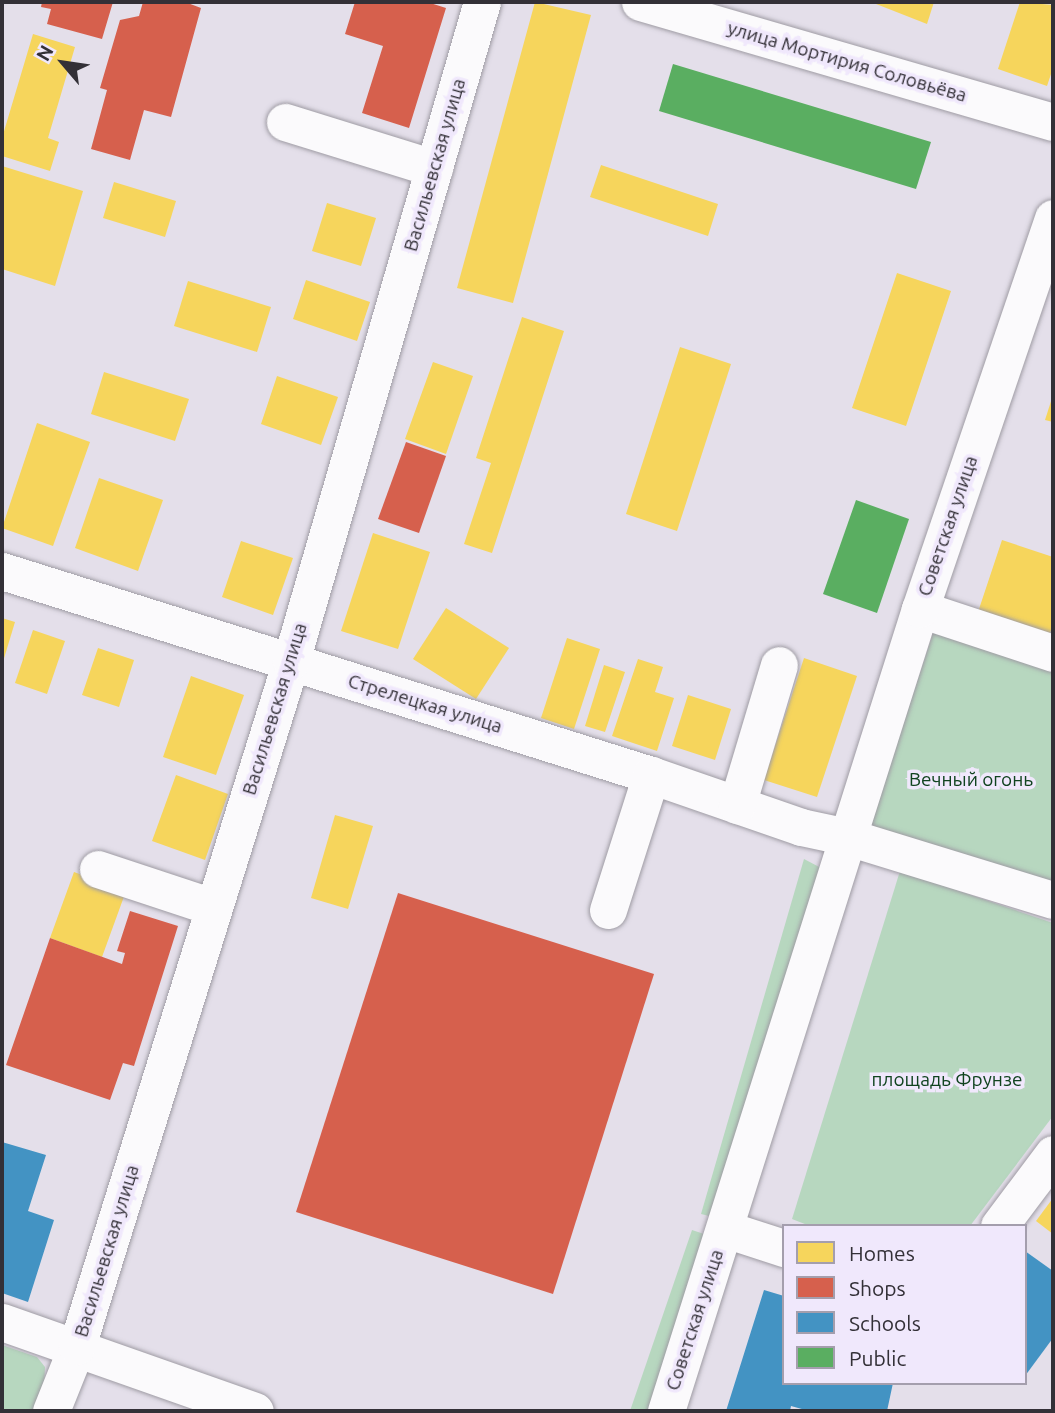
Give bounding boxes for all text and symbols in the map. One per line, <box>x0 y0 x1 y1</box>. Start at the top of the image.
street label: улица Мортирия Соловьёва <box>725 17 969 107</box>
north arrow <box>28 28 98 98</box>
text: N <box>32 41 58 64</box>
street label: Васильевская улица <box>399 76 471 254</box>
street label: Советская улица <box>913 453 983 599</box>
street label: Васильевская улица <box>238 620 312 798</box>
street label: Стрелецкая улица <box>345 670 505 738</box>
park label: Вечный огонь <box>909 769 1033 791</box>
park label: площадь Фрунзе <box>871 1069 1023 1091</box>
street label: Васильевская улица <box>70 1162 144 1340</box>
legend <box>782 1224 1027 1385</box>
text: Homes <box>849 1241 915 1265</box>
street label: Советская улица <box>661 1247 729 1393</box>
text: Shops <box>849 1276 906 1300</box>
text: Schools <box>849 1311 921 1335</box>
text: Public <box>849 1346 906 1370</box>

